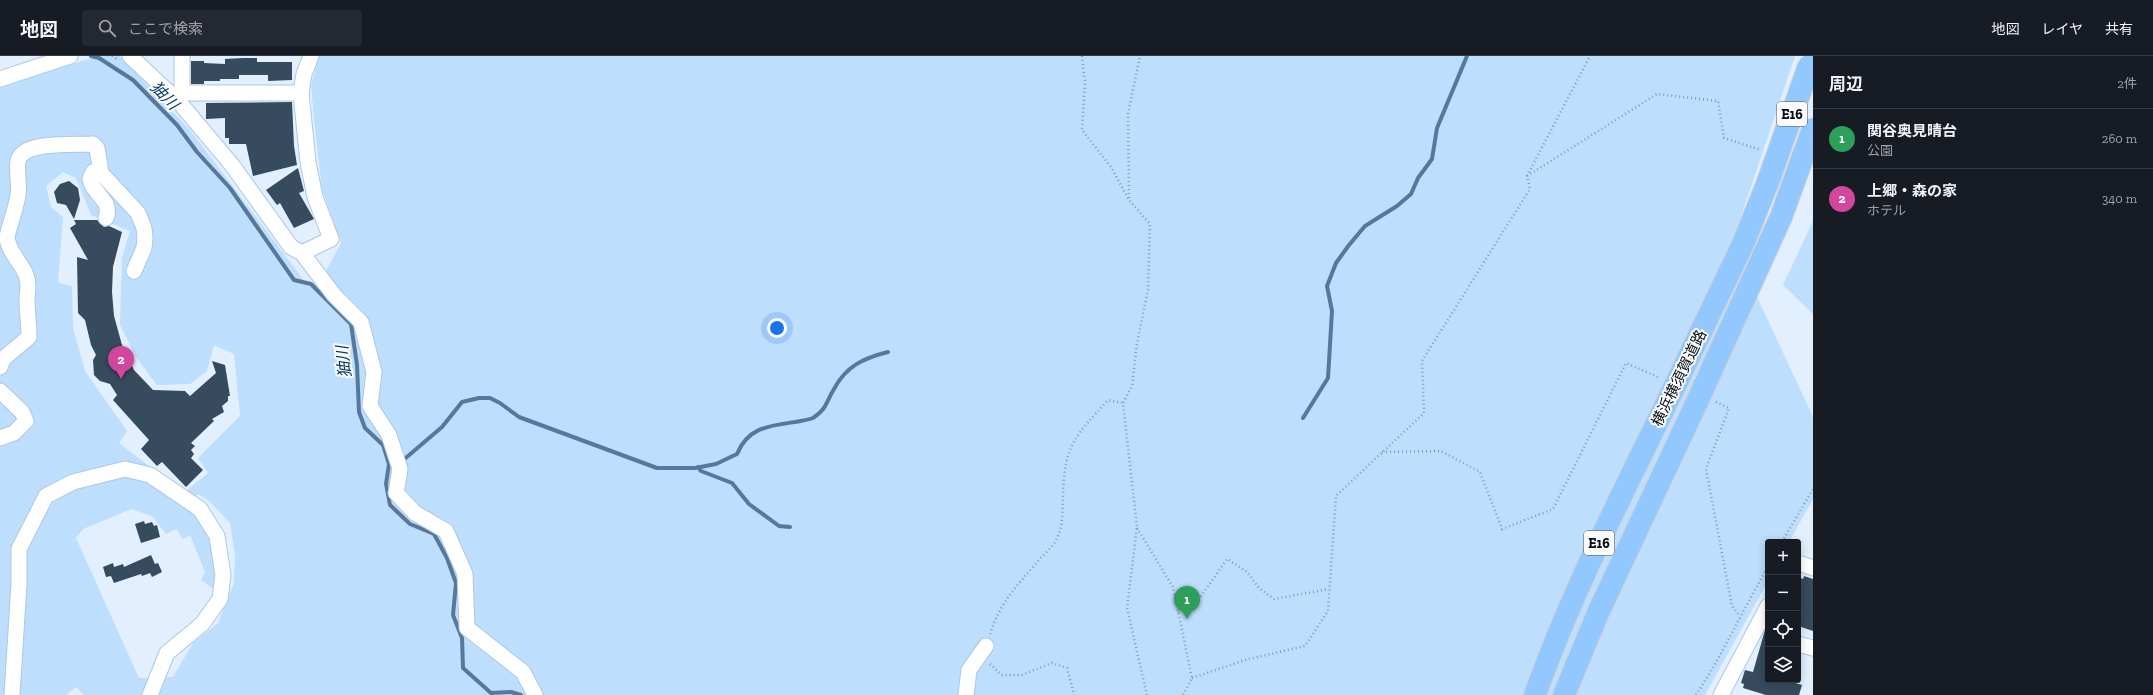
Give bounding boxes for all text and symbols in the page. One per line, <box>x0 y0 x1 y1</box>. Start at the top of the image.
search box <box>82 10 362 46</box>
icon: search <box>96 17 118 39</box>
text: 地図 <box>20 18 58 41</box>
text: ここで検索 <box>128 20 203 38</box>
text: 地図 <box>1991 21 2019 38</box>
text: レイヤ <box>2041 21 2083 38</box>
text: 共有 <box>2105 21 2133 38</box>
text: 周辺 <box>1829 74 1863 94</box>
text: 2件 <box>2117 76 2137 91</box>
water label: 㹨川 <box>147 77 184 115</box>
road number: E16 <box>1777 102 1807 126</box>
text: 関谷奥見晴台 <box>1867 122 1957 140</box>
text: 1 <box>1839 131 1845 146</box>
text: 260 m <box>2102 131 2137 146</box>
text: 公園 <box>1867 143 1893 158</box>
text: 上郷・森の家 <box>1867 182 1957 200</box>
text: 2 <box>1839 191 1845 206</box>
text: 340 m <box>2102 191 2137 206</box>
text: ホテル <box>1867 203 1906 218</box>
your location <box>767 318 787 338</box>
street label: 横浜横須賀道路 <box>1648 327 1710 429</box>
water label: 㹨川 <box>332 343 355 379</box>
pin: 2 <box>108 346 134 379</box>
road number: E16 <box>1584 531 1614 555</box>
map controls <box>1765 539 1801 683</box>
button: + <box>1765 539 1801 575</box>
button: − <box>1765 575 1801 611</box>
pin: 1 <box>1174 586 1200 619</box>
button: locate <box>1765 611 1801 647</box>
button: layers <box>1765 647 1801 683</box>

